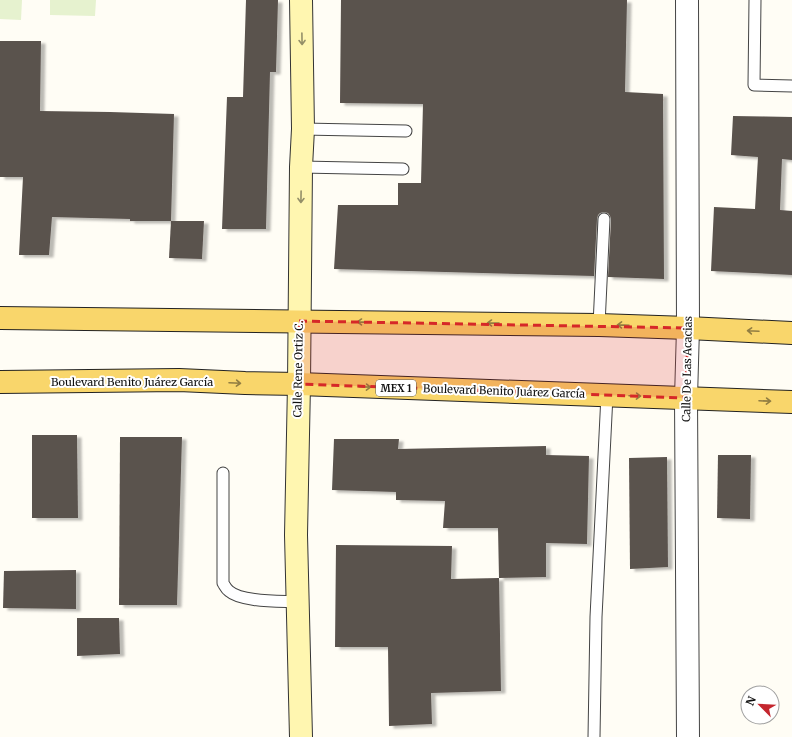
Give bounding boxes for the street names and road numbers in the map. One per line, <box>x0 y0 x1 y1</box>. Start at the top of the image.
street label: Calle De Las Acacias <box>679 316 695 422</box>
street label: Calle Rene Ortiz C. <box>290 320 306 417</box>
street label: Boulevard Benito Juárez García <box>51 375 213 389</box>
road number: MEX 1 <box>376 380 416 396</box>
street label: Boulevard Benito Juárez García <box>423 381 585 401</box>

